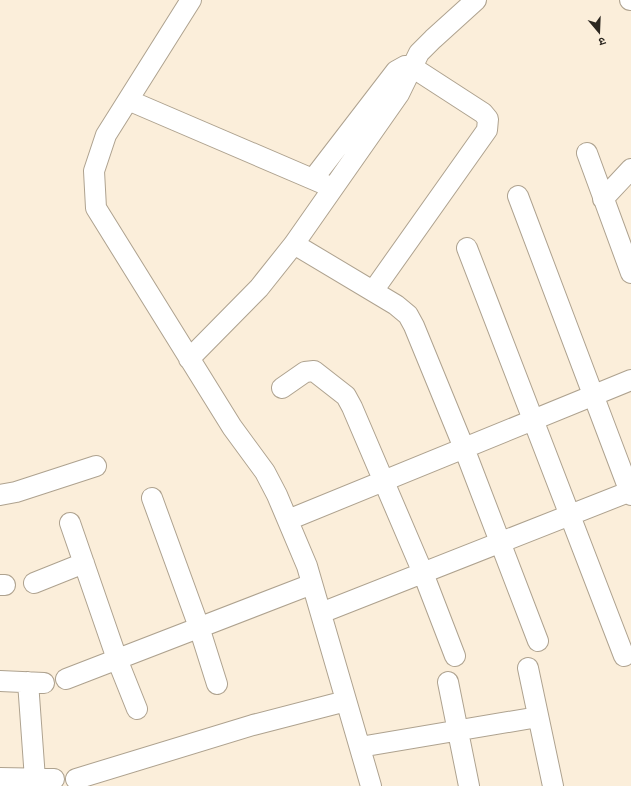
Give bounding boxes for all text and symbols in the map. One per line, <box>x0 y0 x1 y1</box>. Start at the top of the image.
north arrow <box>579 12 619 52</box>
text: उ <box>596 34 608 49</box>

